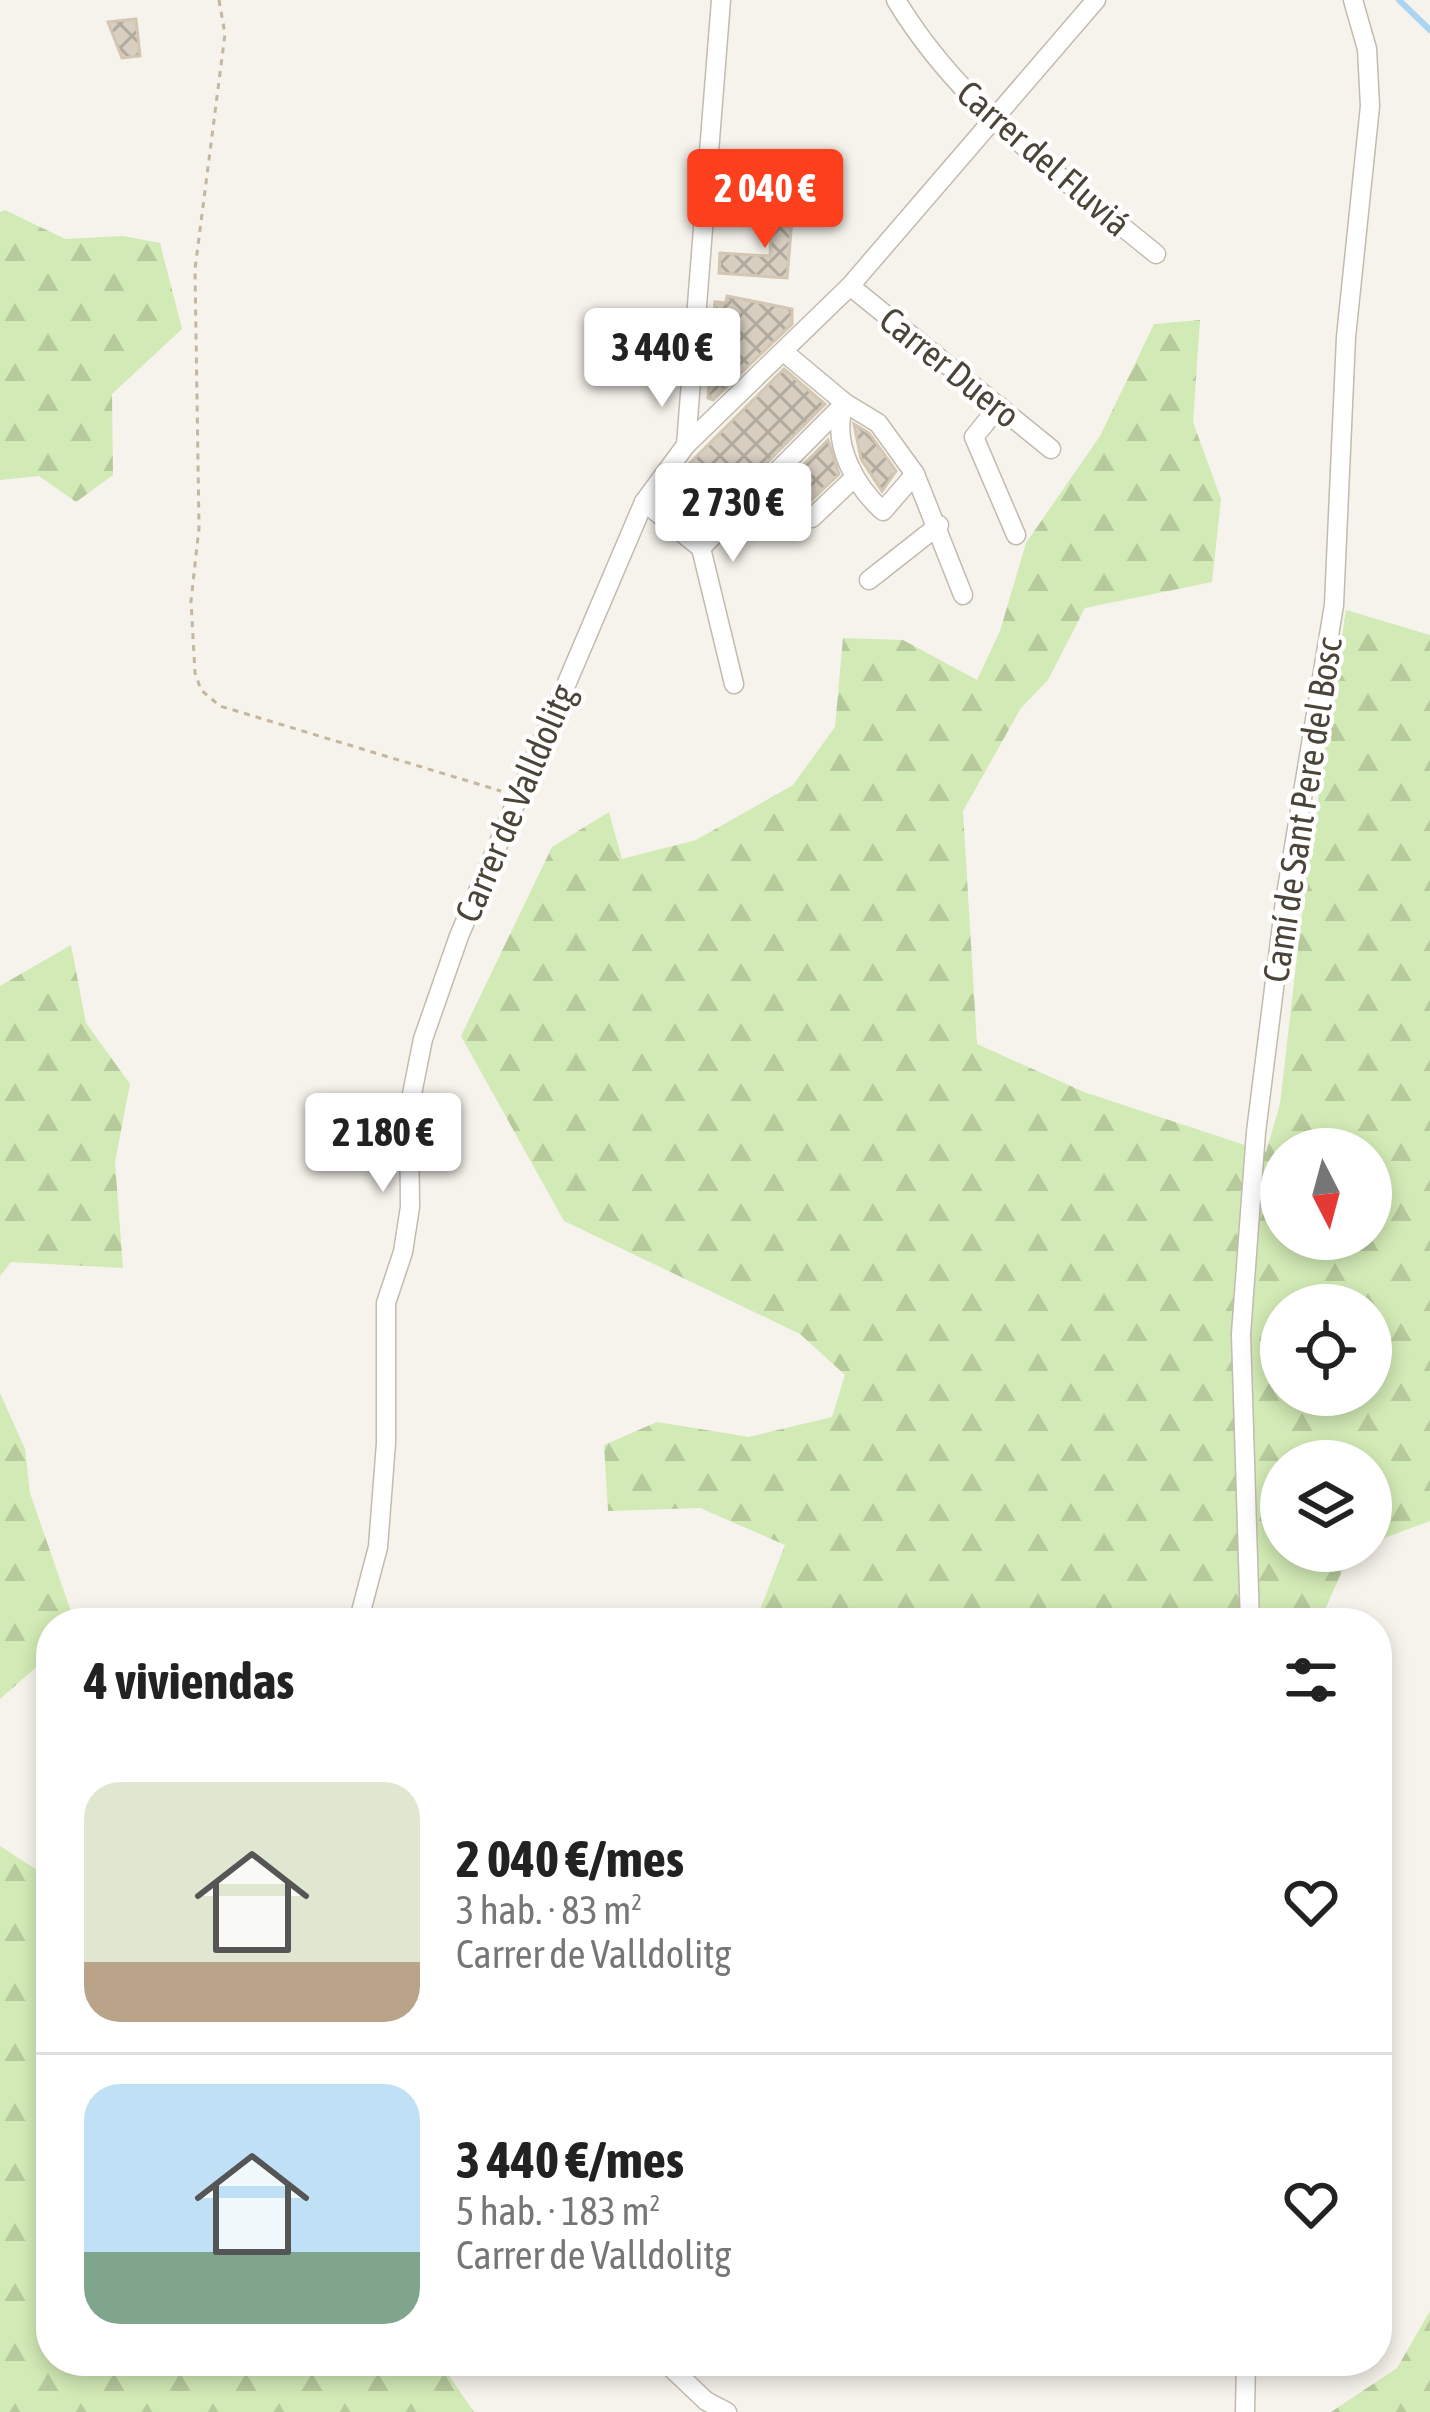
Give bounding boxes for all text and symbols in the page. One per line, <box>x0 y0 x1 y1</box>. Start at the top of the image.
street label: Carrer del Fluviá <box>949 72 1139 244</box>
pin: 2 040 € <box>654 149 876 251</box>
text: 2 040 € <box>714 166 816 210</box>
street label: Carrer Duero <box>872 298 1028 436</box>
pin: 3 440 € <box>551 308 773 410</box>
text: 3 440 € <box>611 325 713 369</box>
pin: 2 730 € <box>622 463 844 565</box>
text: 2 730 € <box>682 480 784 524</box>
street label: Camí de Sant Pere del Bosc <box>1254 634 1350 985</box>
street label: Carrer de Valldolitg <box>446 677 584 928</box>
pin: 2 180 € <box>272 1093 494 1195</box>
text: 2 180 € <box>332 1110 434 1154</box>
north arrow <box>1260 1128 1392 1260</box>
map controls <box>1260 1128 1392 1572</box>
button: locate <box>1260 1284 1392 1416</box>
button: layers <box>1260 1440 1392 1572</box>
icon: filters <box>1278 1647 1344 1713</box>
text: 4 viviendas <box>84 1651 294 1710</box>
text: 2 040 €/mes <box>456 1829 684 1888</box>
icon: home <box>180 1830 324 1974</box>
icon: heart <box>1278 1869 1344 1935</box>
text: 3 hab. · 83 m² <box>456 1888 642 1932</box>
text: Carrer de Valldolitg <box>456 1932 731 1976</box>
text: 3 440 €/mes <box>456 2130 684 2189</box>
icon: home <box>180 2132 324 2276</box>
icon: heart <box>1278 2171 1344 2237</box>
text: 5 hab. · 183 m² <box>456 2189 661 2233</box>
text: Carrer de Valldolitg <box>456 2233 731 2277</box>

